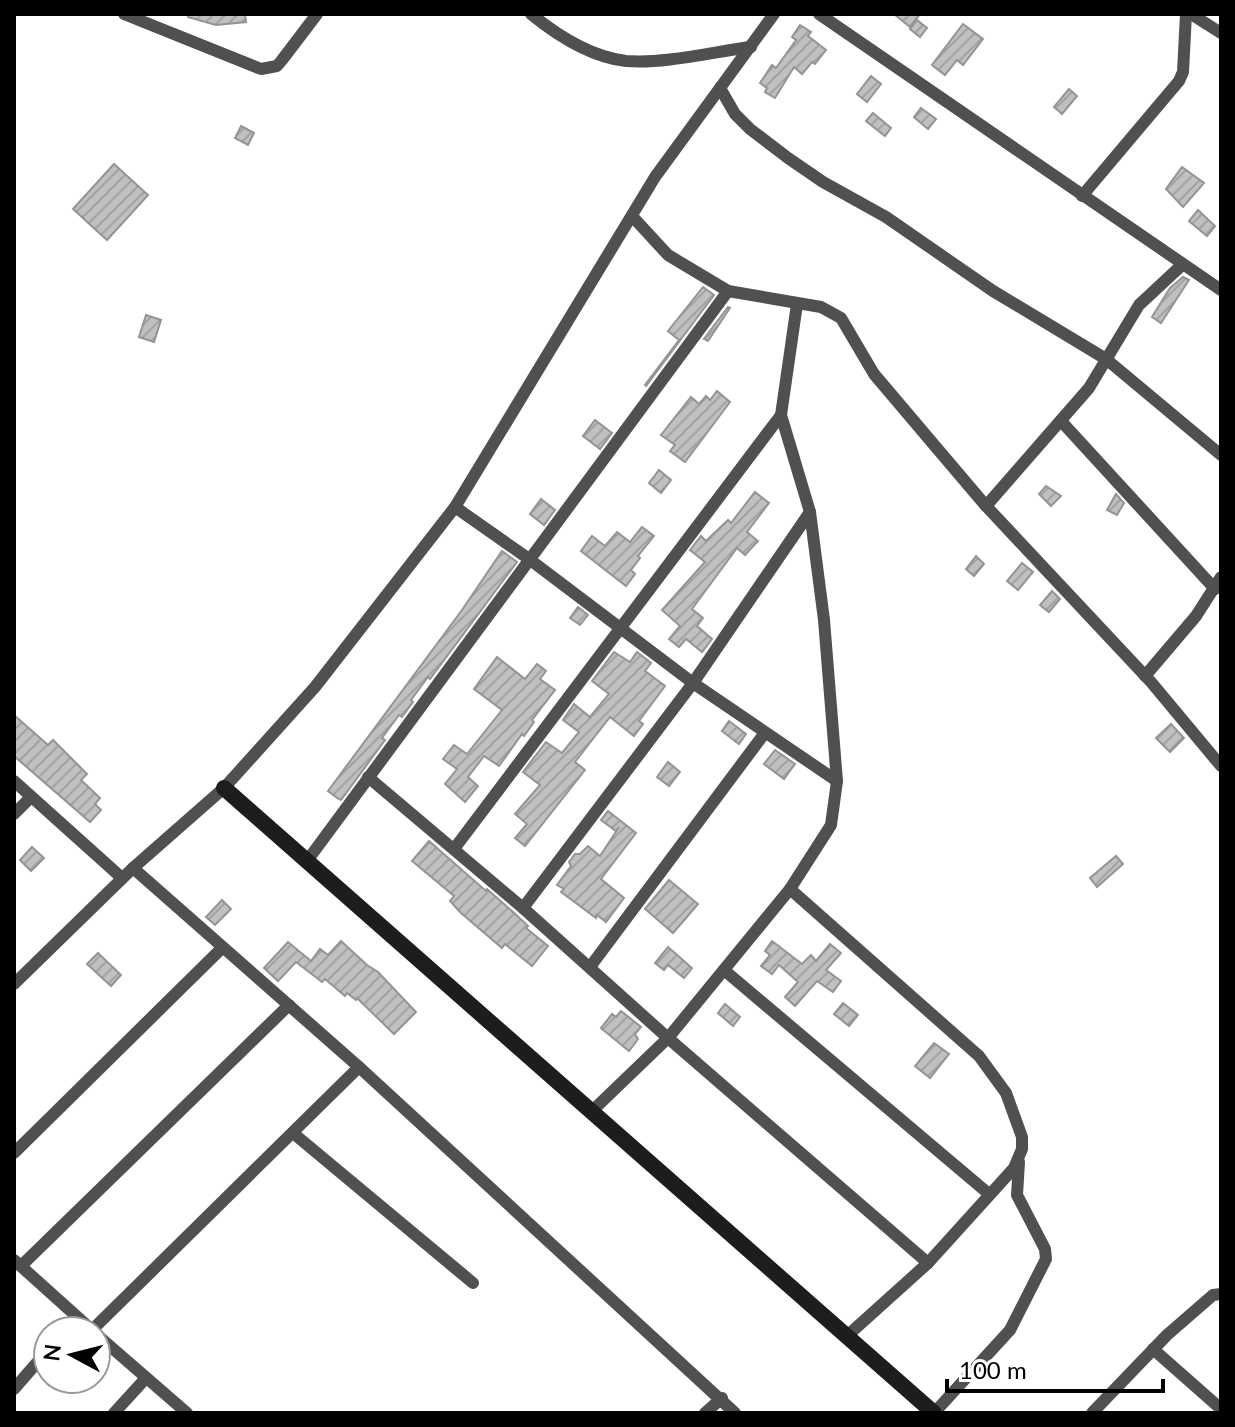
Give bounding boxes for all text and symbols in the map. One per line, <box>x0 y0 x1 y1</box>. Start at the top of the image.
north arrow <box>32 1315 112 1395</box>
text: N <box>37 1342 66 1363</box>
scale bar <box>947 1343 1163 1393</box>
text: 100 m <box>959 1355 1027 1384</box>

